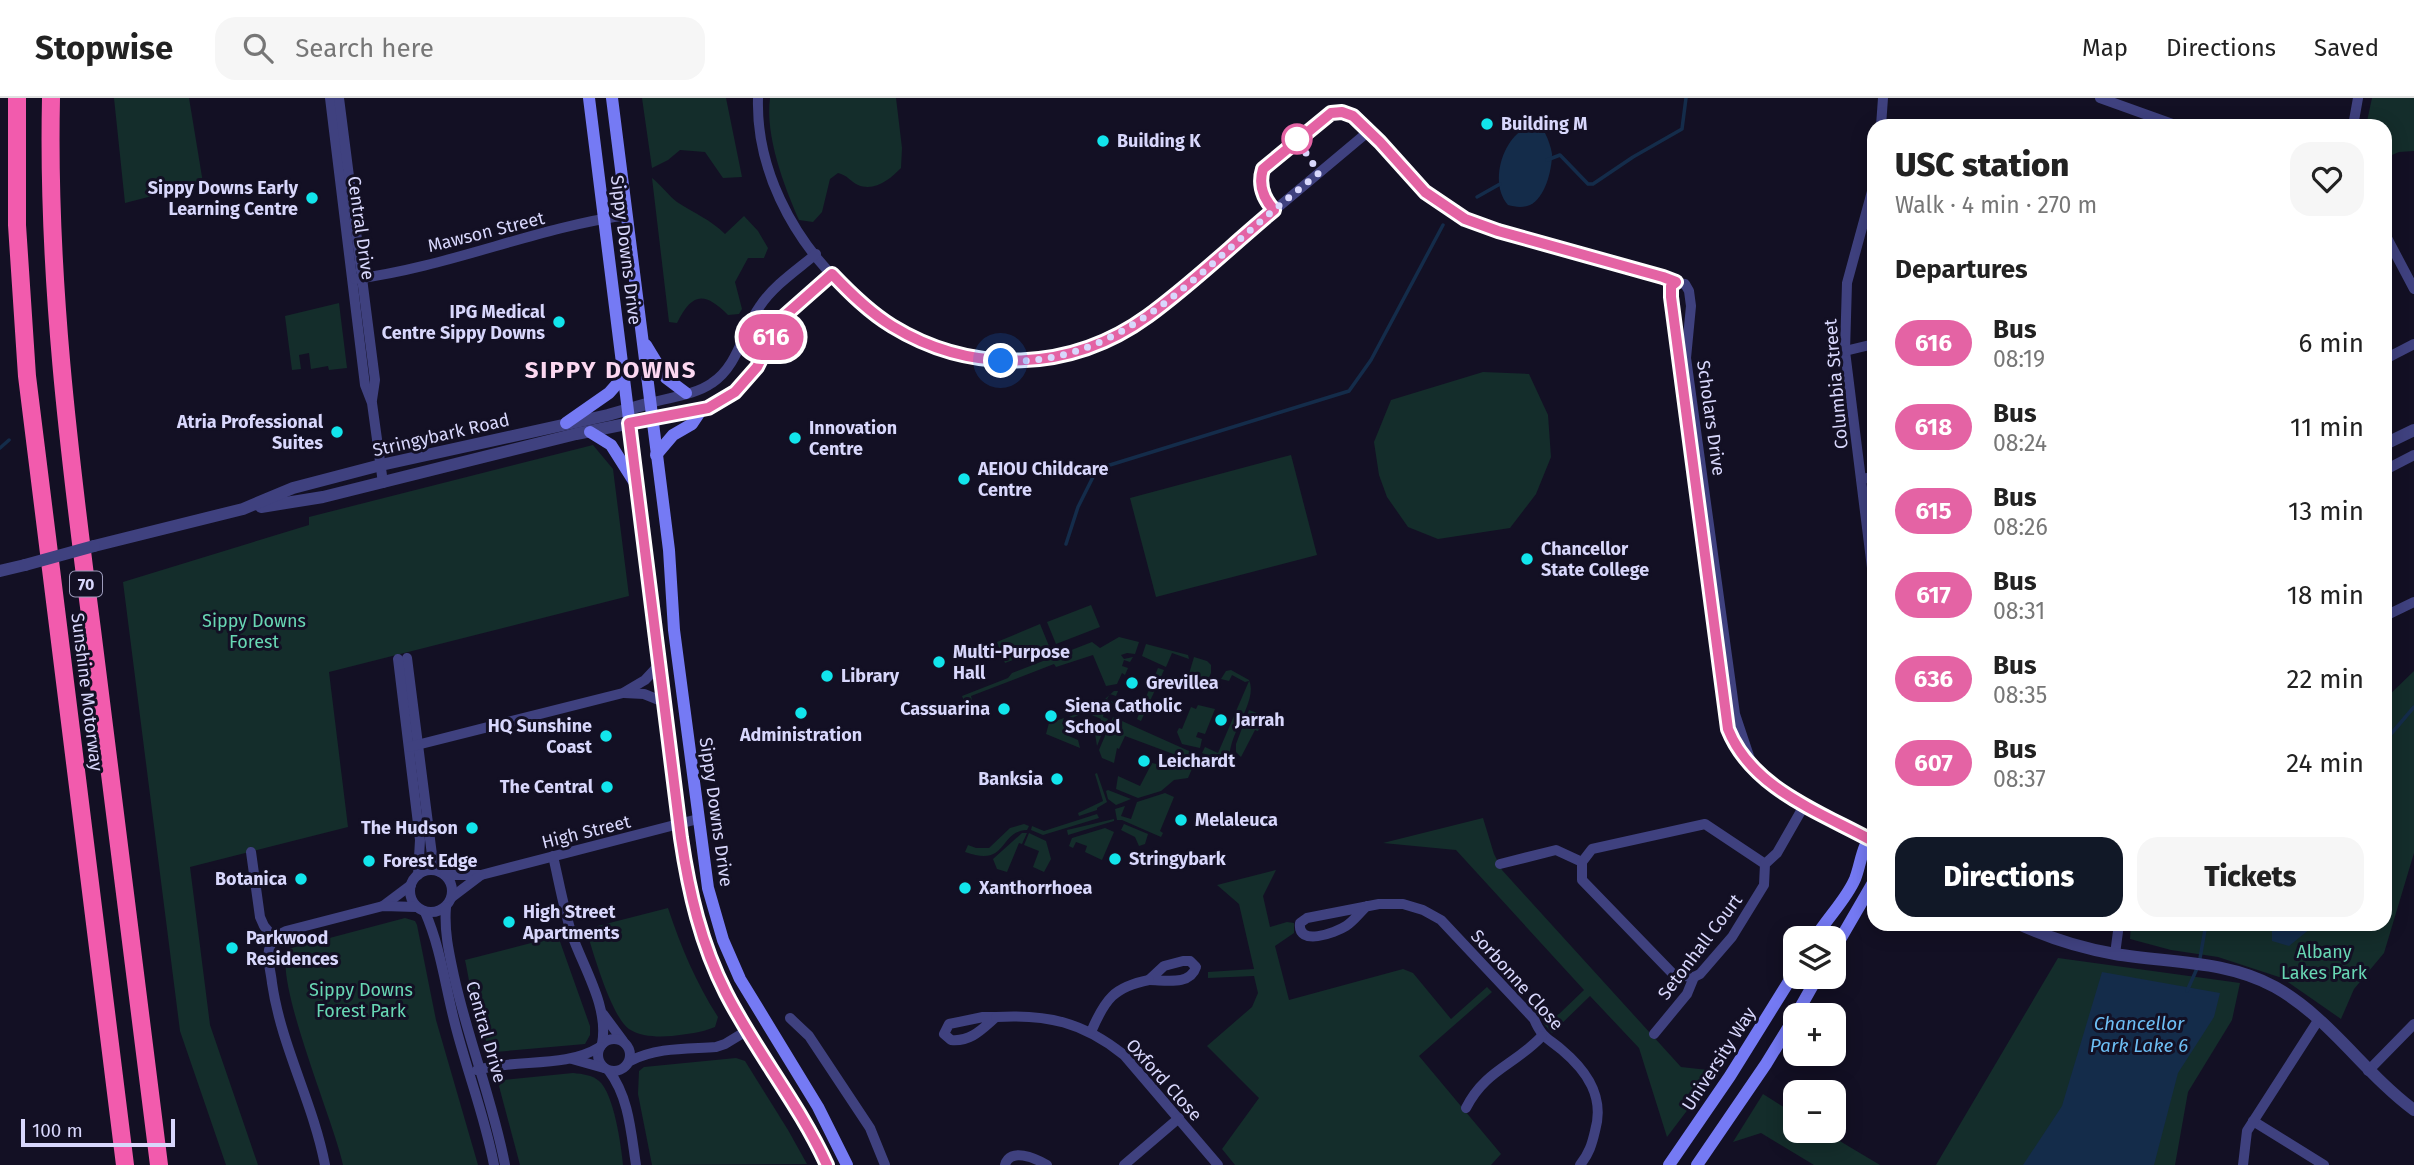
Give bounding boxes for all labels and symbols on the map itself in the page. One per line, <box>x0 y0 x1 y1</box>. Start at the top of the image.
place label: Building M <box>1501 113 1587 135</box>
marker: Building M <box>1479 116 1495 132</box>
unlabelled marker <box>1282 124 1312 154</box>
place label: Building K <box>1117 130 1201 152</box>
marker: Building K <box>1095 133 1111 149</box>
street label: Sippy Downs Drive <box>606 174 646 326</box>
street label: Central Drive <box>343 175 379 281</box>
place label: Sippy Downs Early Learning Centre <box>148 177 299 220</box>
marker: Sippy Downs Early Learning Centre <box>304 190 320 206</box>
street label: Mawson Street <box>425 207 547 257</box>
place label: IPG Medical Centre Sippy Downs <box>382 301 546 344</box>
marker: IPG Medical Centre Sippy Downs <box>551 314 567 330</box>
line badge: 616 <box>731 314 811 360</box>
street label: Columbia Street <box>1819 318 1853 450</box>
your location <box>983 343 1018 378</box>
district label: SIPPY DOWNS <box>525 356 697 384</box>
street label: Scholars Drive <box>1692 359 1730 477</box>
street label: Stringybark Road <box>370 409 512 461</box>
place label: Atria Professional Suites <box>176 411 324 454</box>
place label: Innovation Centre <box>809 417 897 460</box>
marker: Atria Professional Suites <box>329 424 345 440</box>
marker: Innovation Centre <box>787 430 803 446</box>
place label: AEIOU Childcare Centre <box>977 458 1108 501</box>
marker: AEIOU Childcare Centre <box>956 471 972 487</box>
place label: Chancellor State College <box>1541 538 1649 581</box>
marker: Chancellor State College <box>1519 551 1535 567</box>
road number: 70 <box>70 572 102 597</box>
park label: Sippy Downs Forest <box>202 610 306 653</box>
street label: Sunshine Motorway <box>66 612 108 773</box>
place label: Multi-Purpose Hall <box>953 641 1070 684</box>
marker: Multi-Purpose Hall <box>931 654 947 670</box>
place label: Library <box>841 665 900 687</box>
marker: Library <box>819 668 835 684</box>
place label: Grevillea <box>1146 672 1219 694</box>
marker: Grevillea <box>1124 675 1140 691</box>
place label: Siena Catholic School <box>1065 695 1182 738</box>
place label: Cassuarina <box>900 698 990 720</box>
marker: Cassuarina <box>996 701 1012 717</box>
marker: Administration <box>793 705 809 721</box>
marker: Siena Catholic School <box>1043 708 1059 724</box>
place label: Jarrah <box>1234 709 1285 731</box>
marker: Jarrah <box>1213 712 1229 728</box>
place label: HQ Sunshine Coast <box>488 715 593 758</box>
place label: Administration <box>739 724 862 746</box>
marker: HQ Sunshine Coast <box>598 728 614 744</box>
street label: Sippy Downs Drive <box>695 736 737 888</box>
place label: Leichardt <box>1158 750 1236 772</box>
marker: Leichardt <box>1136 753 1152 769</box>
place label: Banksia <box>978 768 1043 790</box>
marker: Banksia <box>1049 771 1065 787</box>
place label: The Central <box>500 776 594 798</box>
marker: The Central <box>599 779 615 795</box>
place label: Melaleuca <box>1195 809 1278 831</box>
street label: High Street <box>539 810 633 854</box>
marker: Melaleuca <box>1173 812 1189 828</box>
place label: The Hudson <box>361 817 458 839</box>
marker: The Hudson <box>464 820 480 836</box>
place label: Stringybark <box>1129 848 1227 870</box>
place label: Forest Edge <box>383 850 478 872</box>
marker: Stringybark <box>1107 851 1123 867</box>
marker: Forest Edge <box>361 853 377 869</box>
place label: Botanica <box>215 868 287 890</box>
marker: Botanica <box>293 871 309 887</box>
place label: Xanthorrhoea <box>978 877 1092 899</box>
marker: Xanthorrhoea <box>957 880 973 896</box>
street label: Setonhall Court <box>1653 889 1747 1004</box>
place label: High Street Apartments <box>522 901 620 944</box>
marker: High Street Apartments <box>501 914 517 930</box>
street label: Sorbonne Close <box>1466 925 1568 1035</box>
place label: Parkwood Residences <box>246 927 339 970</box>
marker: Parkwood Residences <box>224 940 240 956</box>
park label: Albany Lakes Park <box>2281 941 2368 984</box>
park label: Sippy Downs Forest Park <box>309 979 413 1022</box>
street label: Central Drive <box>461 979 511 1085</box>
street label: University Way <box>1677 1003 1761 1115</box>
water label: Chancellor Park Lake 6 <box>2090 1012 2188 1057</box>
street label: Oxford Close <box>1121 1034 1207 1126</box>
scale bar <box>21 1116 175 1148</box>

